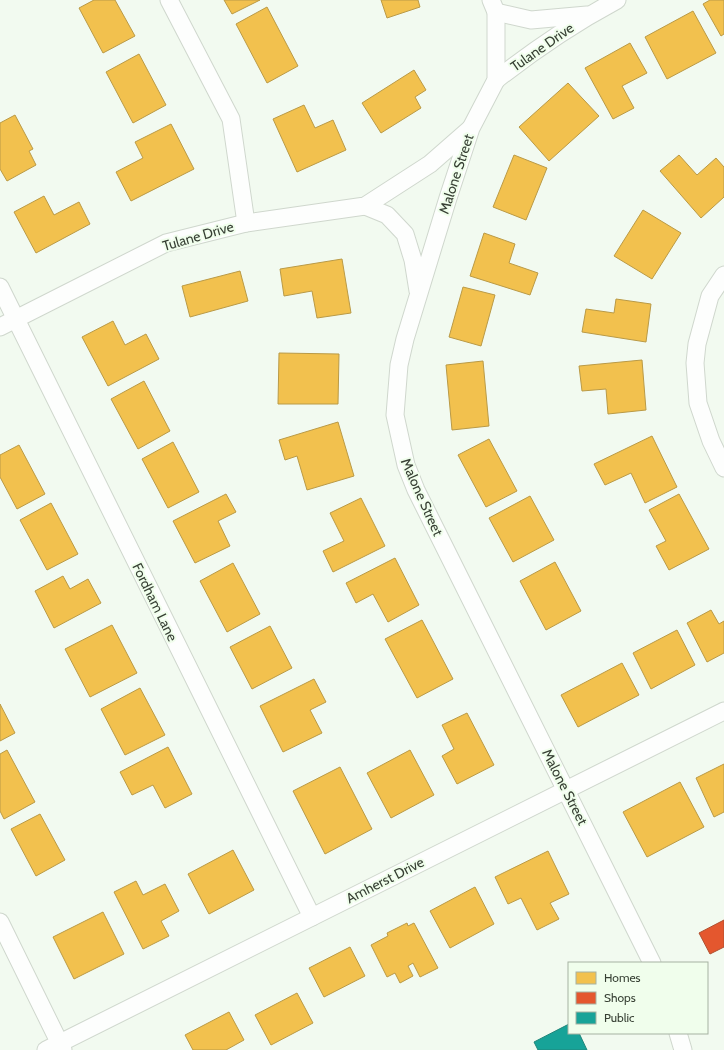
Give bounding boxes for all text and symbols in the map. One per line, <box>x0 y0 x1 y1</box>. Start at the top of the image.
street label: Tulane Drive <box>507 19 577 75</box>
street label: Malone Street <box>435 131 477 216</box>
street label: Tulane Drive <box>160 217 236 255</box>
street label: Malone Street <box>397 455 447 539</box>
street label: Fordham Lane <box>128 560 182 644</box>
street label: Malone Street <box>538 746 592 828</box>
street label: Amherst Drive <box>343 853 427 907</box>
legend <box>568 962 708 1034</box>
text: Homes <box>604 970 641 985</box>
text: Shops <box>604 990 636 1005</box>
text: Public <box>604 1010 635 1025</box>

